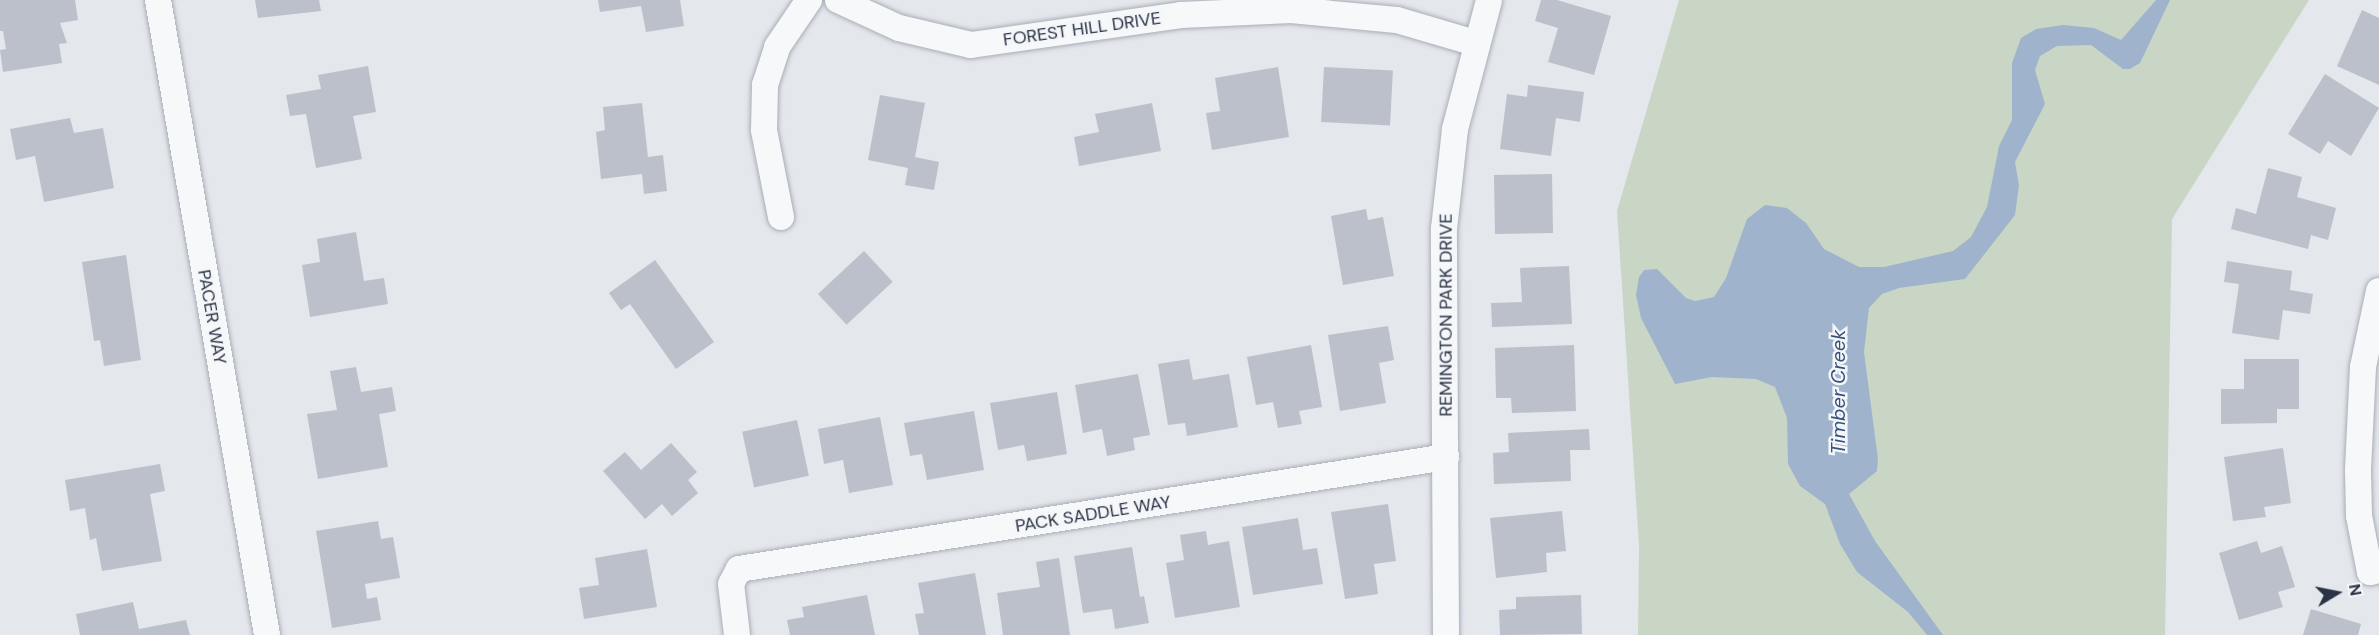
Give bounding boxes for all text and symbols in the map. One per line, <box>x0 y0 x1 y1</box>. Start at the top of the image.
street label: FOREST HILL DRIVE <box>1002 7 1162 51</box>
street label: REMINGTON PARK DRIVE <box>1435 213 1457 417</box>
street label: PACER WAY <box>193 268 231 366</box>
water label: Timber Creek <box>1826 329 1850 455</box>
street label: PACK SADDLE WAY <box>1014 491 1172 537</box>
north arrow <box>2307 563 2367 623</box>
text: N <box>2344 582 2367 597</box>

